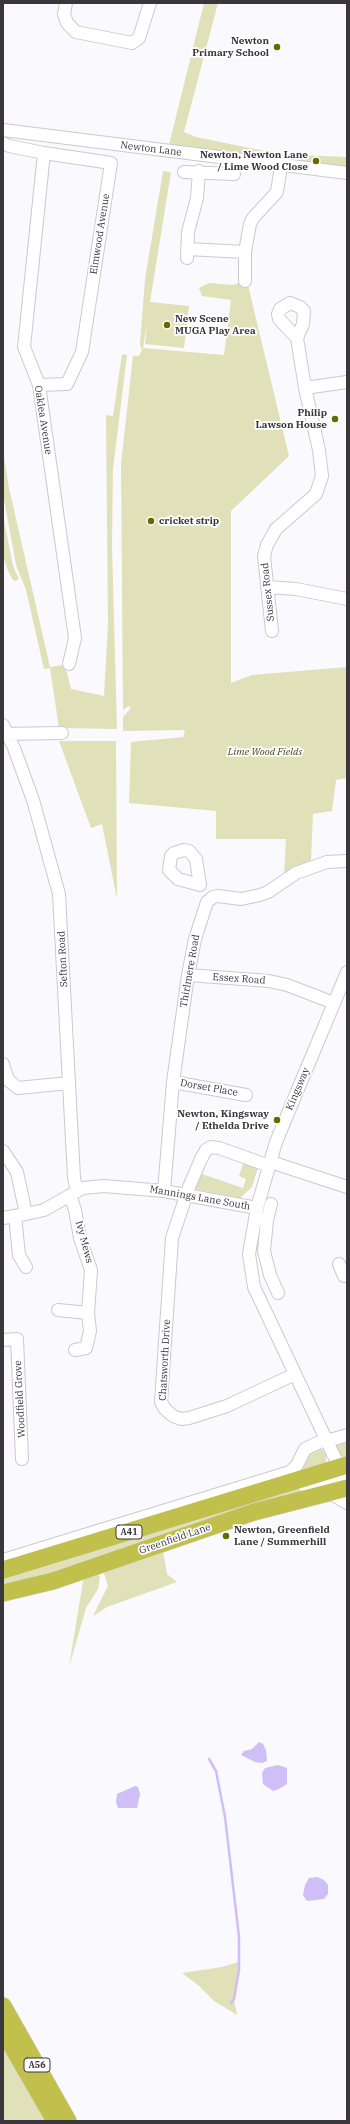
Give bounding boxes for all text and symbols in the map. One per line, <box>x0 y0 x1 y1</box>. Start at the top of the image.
place label: Newton Primary School <box>192 35 269 58</box>
marker: Newton Primary School <box>272 42 282 52</box>
street label: Newton Lane <box>120 139 182 159</box>
place label: Newton, Newton Lane / Lime Wood Close <box>200 149 308 172</box>
marker: Newton, Newton Lane / Lime Wood Close <box>311 156 321 166</box>
street label: Elmwood Avenue <box>88 193 112 275</box>
place label: New Scene MUGA Play Area <box>175 313 256 336</box>
marker: New Scene MUGA Play Area <box>162 320 172 330</box>
street label: Oaklea Avenue <box>32 385 54 455</box>
place label: Philip Lawson House <box>256 407 327 430</box>
marker: Philip Lawson House <box>330 414 340 424</box>
place label: cricket strip <box>159 515 219 527</box>
marker: cricket strip <box>146 516 156 526</box>
street label: Sussex Road <box>259 562 277 622</box>
park label: Lime Wood Fields <box>228 746 302 758</box>
street label: Sefton Road <box>56 931 70 987</box>
street label: Thirlmere Road <box>178 933 202 1009</box>
street label: Essex Road <box>212 971 266 987</box>
street label: Kingsway <box>284 1066 312 1112</box>
street label: Dorset Place <box>179 1077 239 1099</box>
place label: Newton, Kingsway / Ethelda Drive <box>177 1108 269 1132</box>
marker: Newton, Kingsway / Ethelda Drive <box>272 1115 282 1125</box>
street label: Mannings Lane South <box>149 1183 251 1213</box>
street label: Ivy Mews <box>73 1219 95 1265</box>
street label: Chatsworth Drive <box>157 1319 173 1401</box>
street label: Woodfield Grove <box>12 1360 28 1438</box>
street label: Greenfield Lane <box>138 1521 212 1557</box>
place label: Newton, Greenfield Lane / Summerhill <box>234 1524 330 1548</box>
road number: A41 <box>116 1525 142 1539</box>
marker: Newton, Greenfield Lane / Summerhill <box>221 1531 231 1541</box>
road number: A56 <box>24 2058 50 2072</box>

